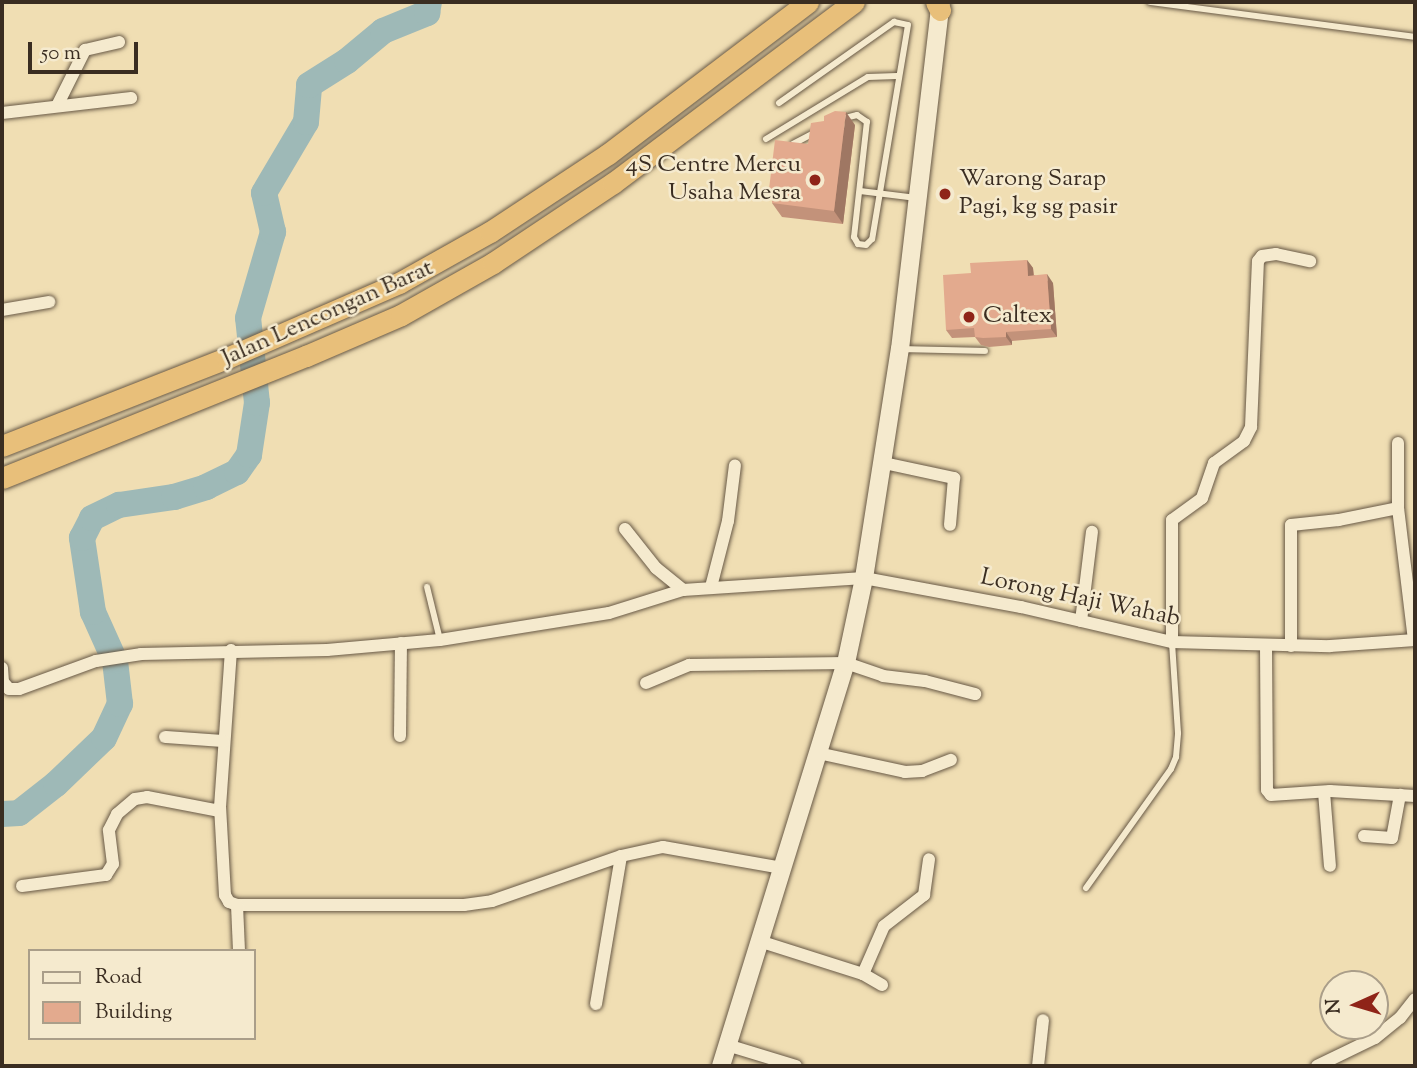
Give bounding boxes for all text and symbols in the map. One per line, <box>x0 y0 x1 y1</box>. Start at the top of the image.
scale bar <box>32 28 142 72</box>
text: 50 m <box>41 39 81 69</box>
place label: 4S Centre Mercu Usaha Mesra <box>626 152 801 208</box>
place label: Warong Sarap Pagi, kg sg pasir <box>959 166 1118 222</box>
marker: 4S Centre Mercu Usaha Mesra <box>807 172 823 188</box>
marker: Warong Sarap Pagi, kg sg pasir <box>937 186 953 202</box>
street label: Jalan Lencongan Barat <box>218 254 438 374</box>
place label: Caltex <box>983 303 1052 331</box>
marker: Caltex <box>961 309 977 325</box>
street label: Lorong Haji Wahab <box>978 564 1182 634</box>
legend <box>28 949 256 1040</box>
text: Road <box>95 963 142 993</box>
north arrow <box>1319 970 1389 1040</box>
text: Building <box>95 998 172 1028</box>
text: N <box>1321 998 1349 1015</box>

